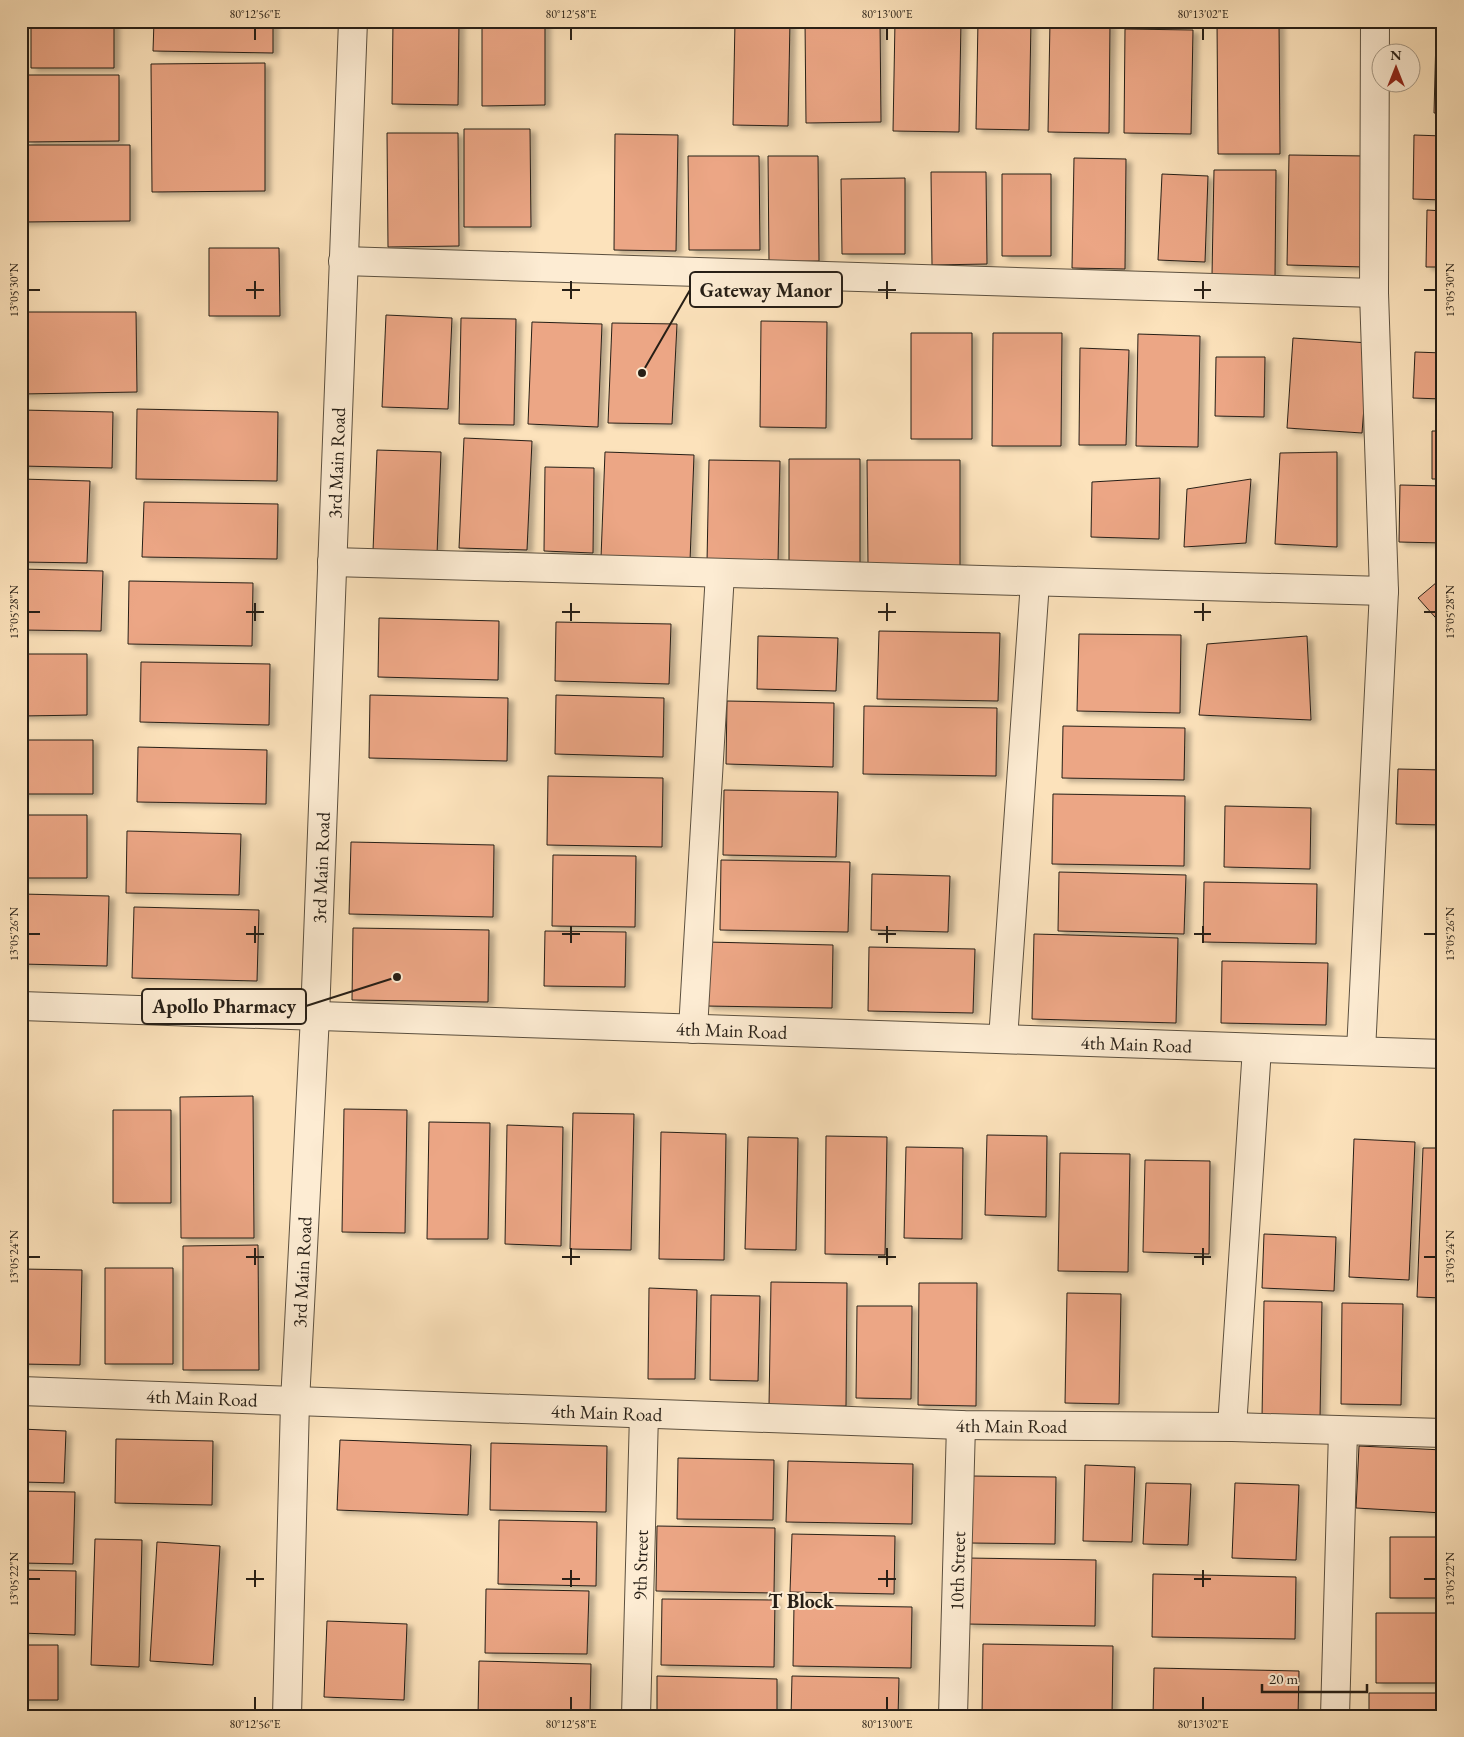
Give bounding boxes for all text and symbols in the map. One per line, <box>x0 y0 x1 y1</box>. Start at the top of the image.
text: 80°12'56"E <box>229 6 281 22</box>
text: 80°12'58"E <box>545 6 597 22</box>
text: 80°13'00"E <box>861 6 913 22</box>
text: 80°13'02"E <box>1177 6 1229 22</box>
north arrow <box>1372 42 1422 92</box>
text: N <box>1390 46 1402 64</box>
text: 13°05'30"N <box>6 263 22 317</box>
text: 13°05'30"N <box>1442 263 1458 317</box>
callout: Gateway Manor <box>690 272 842 307</box>
text: Gateway Manor <box>700 277 833 303</box>
street label: 3rd Main Road <box>321 406 351 519</box>
text: 13°05'28"N <box>6 585 22 639</box>
text: 13°05'28"N <box>1442 585 1458 639</box>
street label: 3rd Main Road <box>306 811 335 924</box>
text: 13°05'26"N <box>6 907 22 961</box>
text: 13°05'26"N <box>1442 907 1458 961</box>
callout: Apollo Pharmacy <box>142 989 306 1024</box>
text: Apollo Pharmacy <box>151 993 296 1019</box>
street label: 4th Main Road <box>676 1016 788 1044</box>
street label: 4th Main Road <box>1080 1029 1193 1058</box>
street label: 3rd Main Road <box>286 1216 317 1329</box>
text: 13°05'24"N <box>6 1230 22 1284</box>
text: 13°05'24"N <box>1442 1230 1458 1284</box>
street label: 4th Main Road <box>146 1383 258 1412</box>
street label: 4th Main Road <box>551 1398 663 1427</box>
street label: 4th Main Road <box>955 1412 1068 1438</box>
street label: 9th Street <box>627 1529 653 1601</box>
street label: 10th Street <box>943 1531 971 1611</box>
text: 13°05'22"N <box>6 1552 22 1606</box>
text: 13°05'22"N <box>1442 1552 1458 1606</box>
district label: T Block <box>768 1588 835 1614</box>
scale bar <box>1262 1662 1366 1694</box>
text: 20 m <box>1269 1669 1298 1688</box>
text: 80°12'56"E <box>229 1716 281 1732</box>
text: 80°12'58"E <box>545 1716 597 1732</box>
text: 80°13'00"E <box>861 1716 913 1732</box>
text: 80°13'02"E <box>1177 1716 1229 1732</box>

